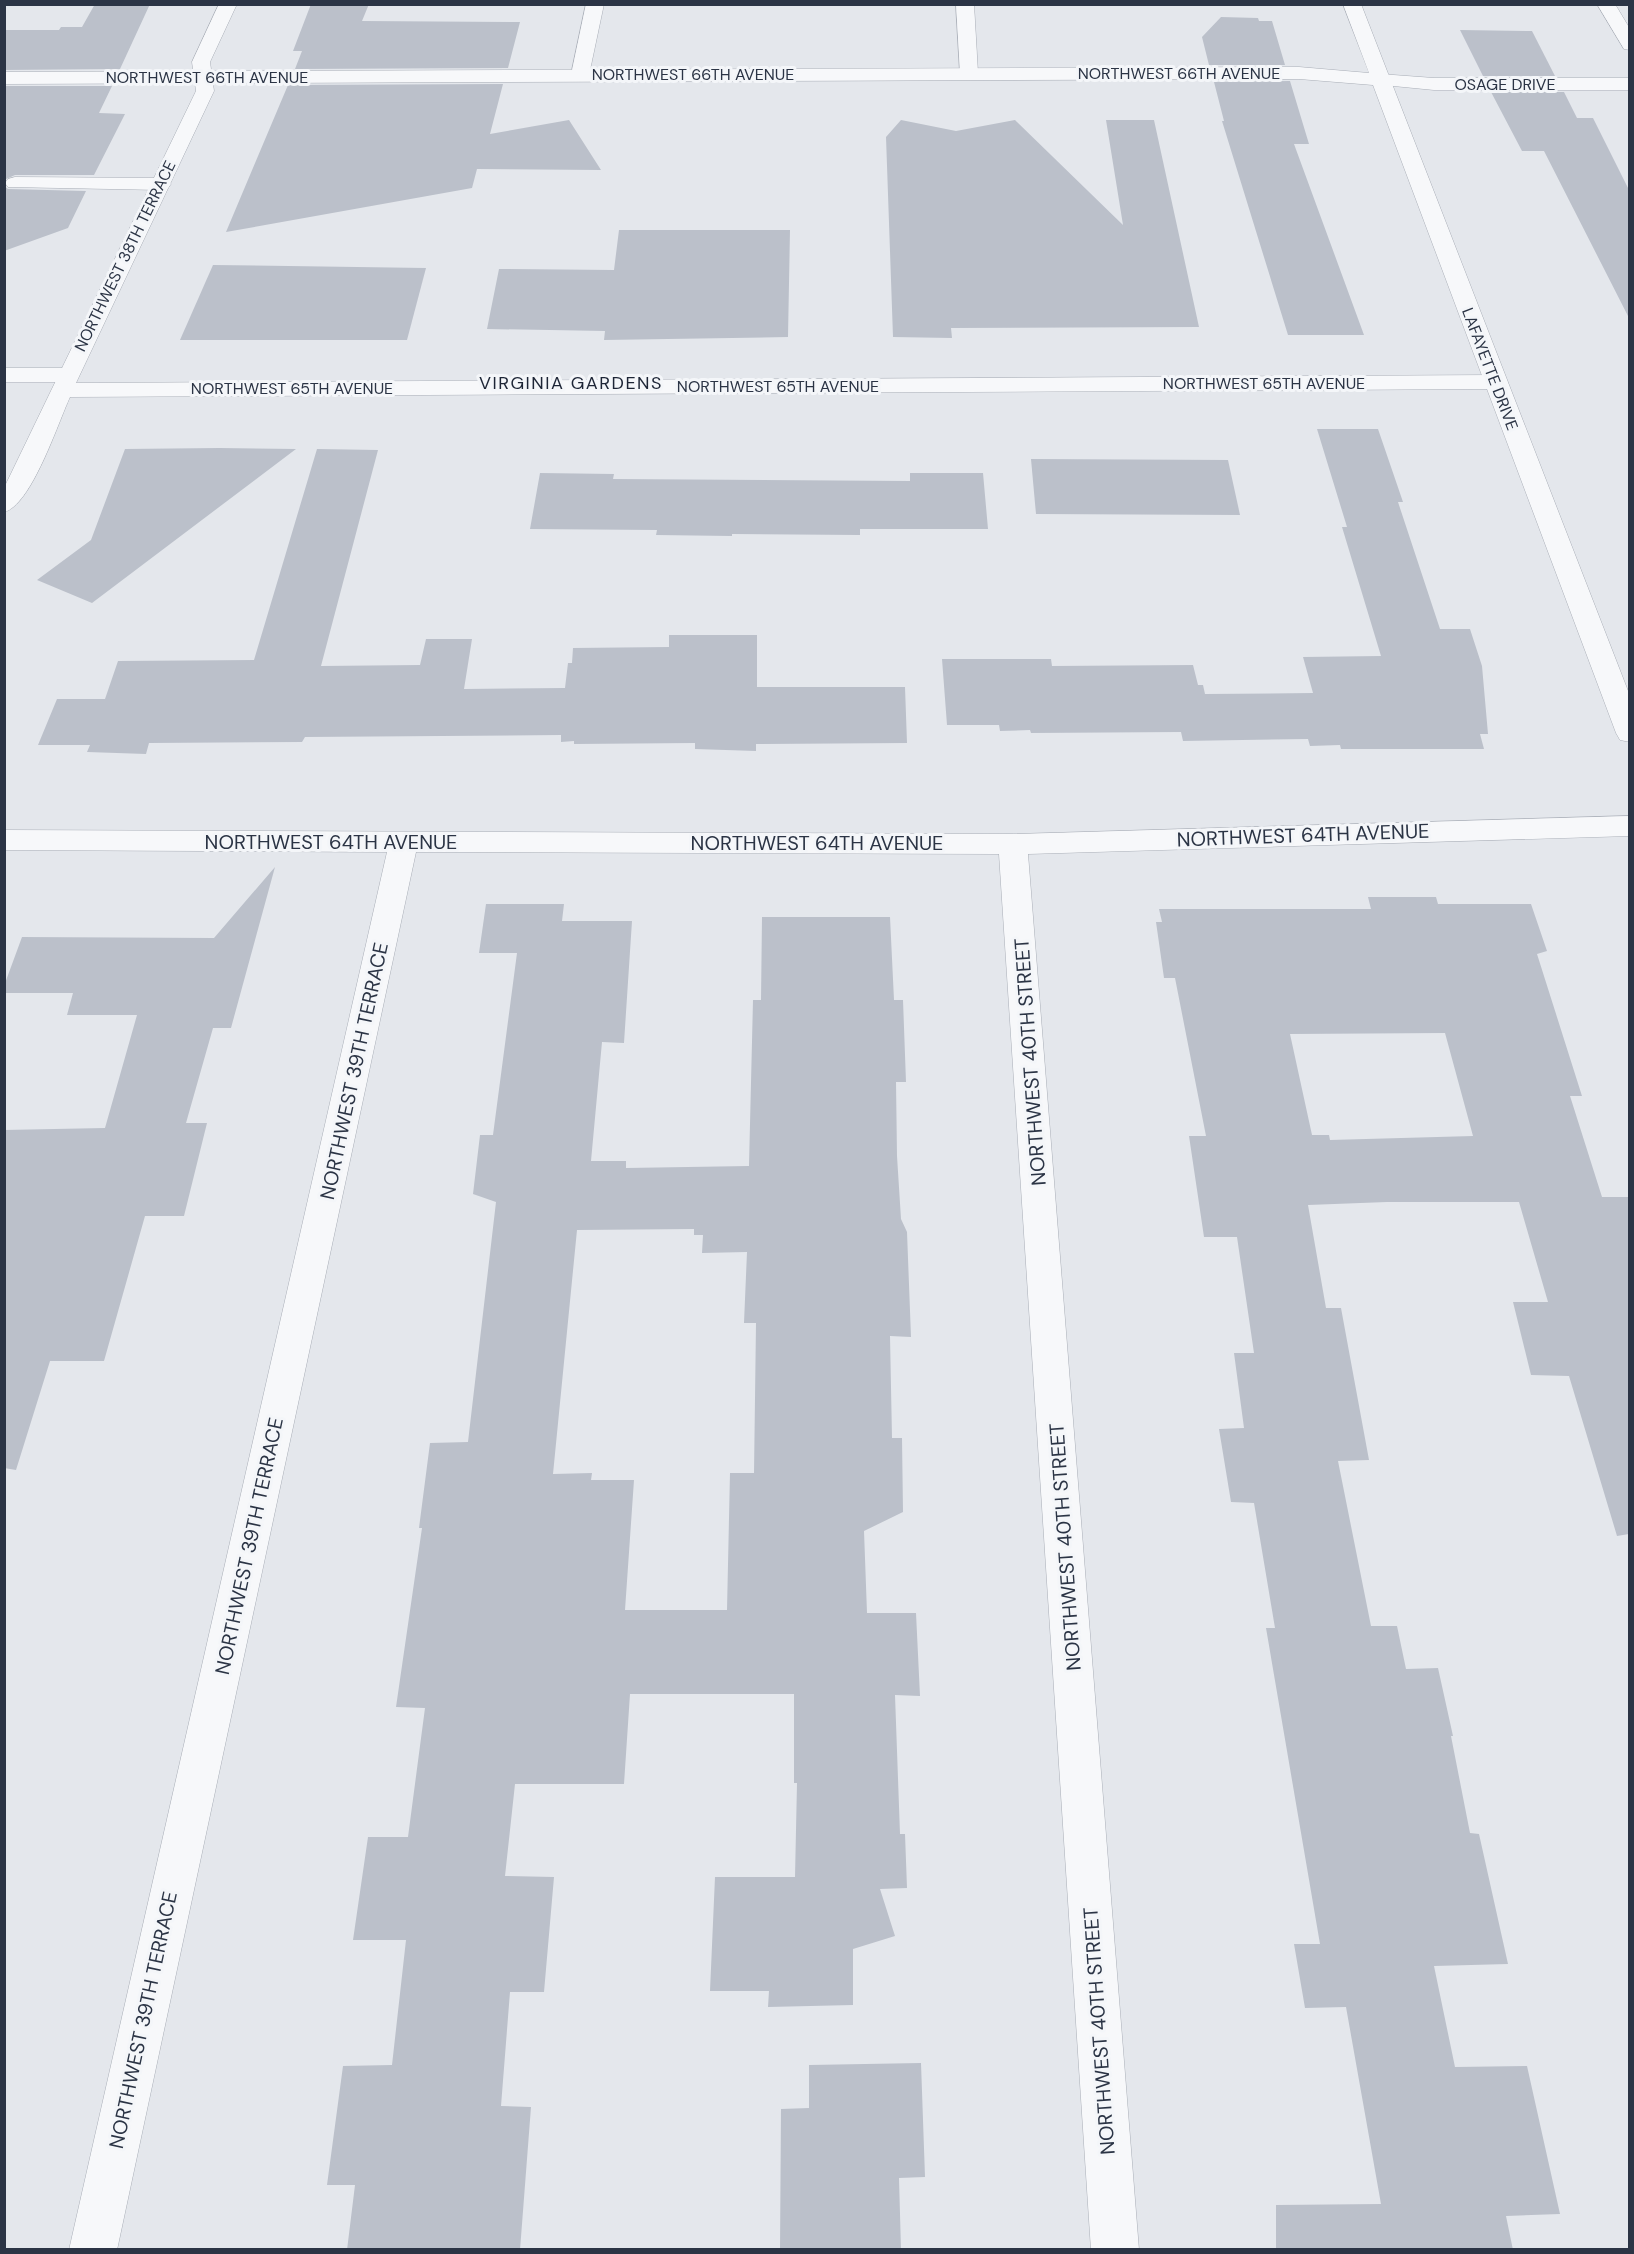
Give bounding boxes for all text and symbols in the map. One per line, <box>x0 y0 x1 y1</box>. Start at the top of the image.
street label: NORTHWEST 66TH AVENUE <box>1078 63 1280 84</box>
street label: NORTHWEST 66TH AVENUE <box>592 64 794 85</box>
street label: NORTHWEST 66TH AVENUE <box>106 67 308 88</box>
street label: OSAGE DRIVE <box>1454 74 1556 95</box>
street label: NORTHWEST 38TH TERRACE <box>70 157 180 355</box>
street label: LAFAYETTE DRIVE <box>1457 305 1523 433</box>
district label: VIRGINIA GARDENS <box>479 371 663 395</box>
street label: NORTHWEST 65TH AVENUE <box>1163 373 1365 394</box>
street label: NORTHWEST 65TH AVENUE <box>677 376 879 397</box>
street label: NORTHWEST 65TH AVENUE <box>191 378 393 399</box>
street label: NORTHWEST 64TH AVENUE <box>1176 818 1430 852</box>
street label: NORTHWEST 64TH AVENUE <box>205 829 457 855</box>
street label: NORTHWEST 64TH AVENUE <box>691 830 943 856</box>
street label: NORTHWEST 40TH STREET <box>1008 937 1052 1187</box>
street label: NORTHWEST 39TH TERRACE <box>314 940 394 1202</box>
street label: NORTHWEST 39TH TERRACE <box>209 1415 289 1677</box>
street label: NORTHWEST 40TH STREET <box>1043 1422 1087 1672</box>
street label: NORTHWEST 39TH TERRACE <box>103 1889 183 2151</box>
street label: NORTHWEST 40TH STREET <box>1077 1906 1121 2156</box>

